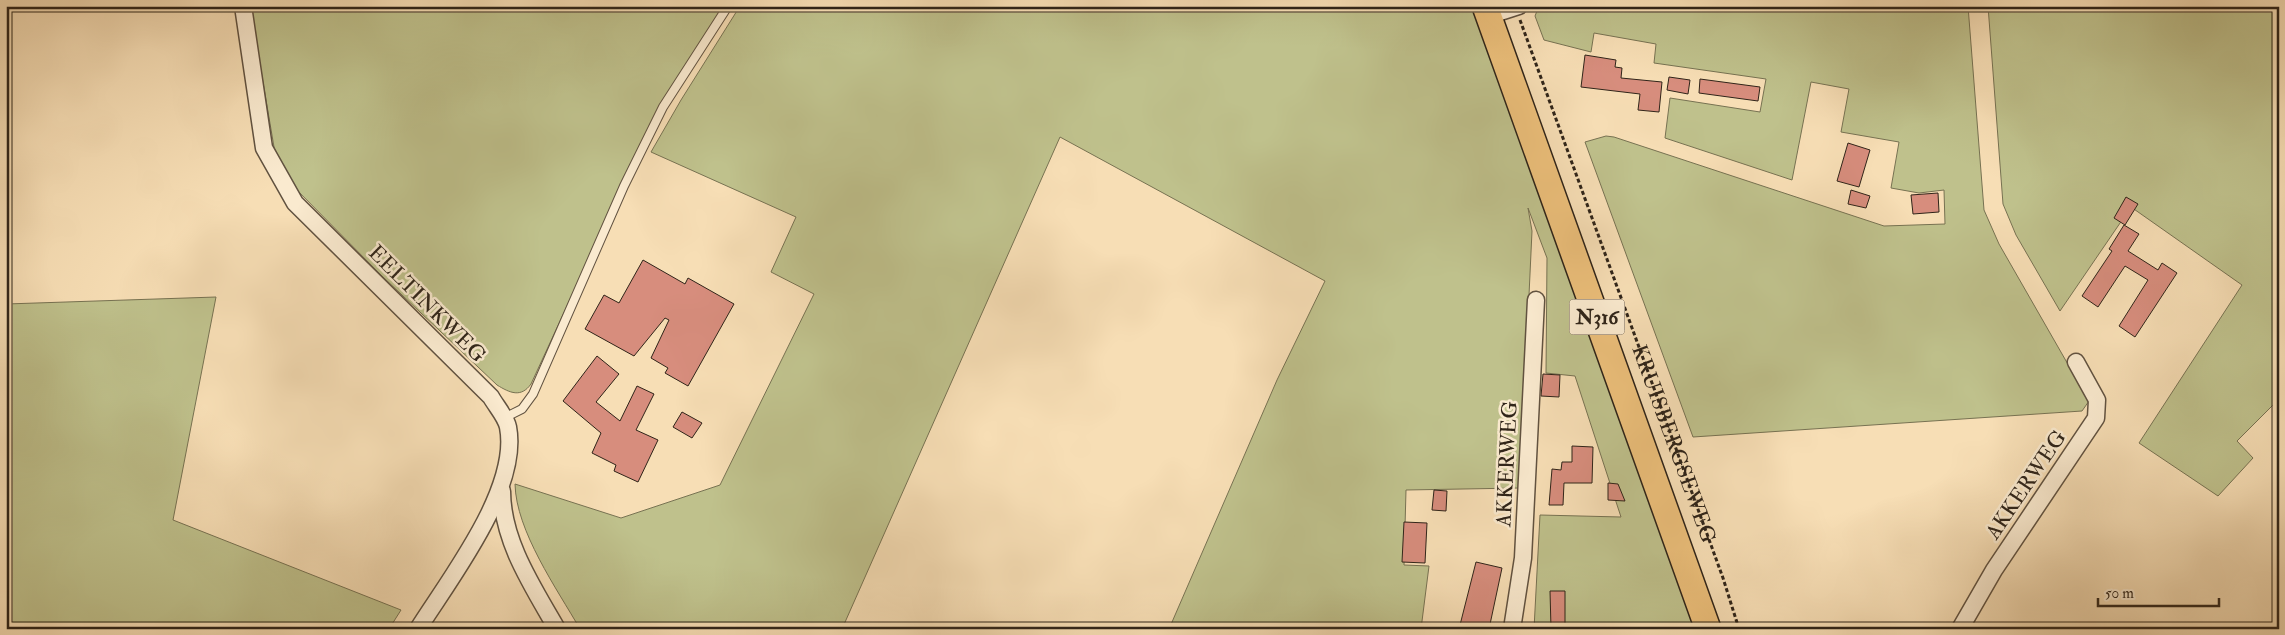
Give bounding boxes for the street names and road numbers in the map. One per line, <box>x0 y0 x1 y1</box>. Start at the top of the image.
street label: EELTINKWEG <box>362 239 492 369</box>
road number: N316 <box>1570 300 1624 334</box>
street label: KRUISBERGSEWEG <box>1626 341 1723 547</box>
street label: AKKERWEG <box>1490 400 1524 529</box>
street label: AKKERWEG <box>1979 425 2072 546</box>

